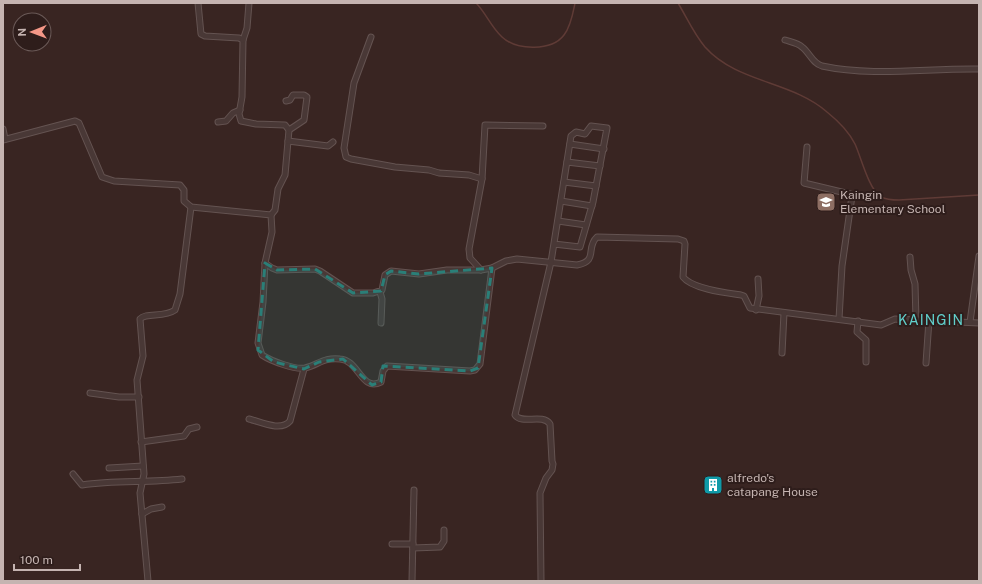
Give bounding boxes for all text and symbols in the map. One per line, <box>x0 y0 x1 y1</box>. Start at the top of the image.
north arrow <box>12 12 52 52</box>
text: N <box>16 28 28 37</box>
place label: Kaingin Elementary School <box>840 188 946 216</box>
school or university icon: Kaingin Elementary School <box>815 191 837 213</box>
district label: KAINGIN <box>898 312 964 328</box>
place label: alfredo's catapang House <box>727 471 818 499</box>
building icon: alfredo's catapang House <box>702 474 724 496</box>
scale bar <box>14 546 80 572</box>
text: 100 m <box>20 553 53 567</box>

